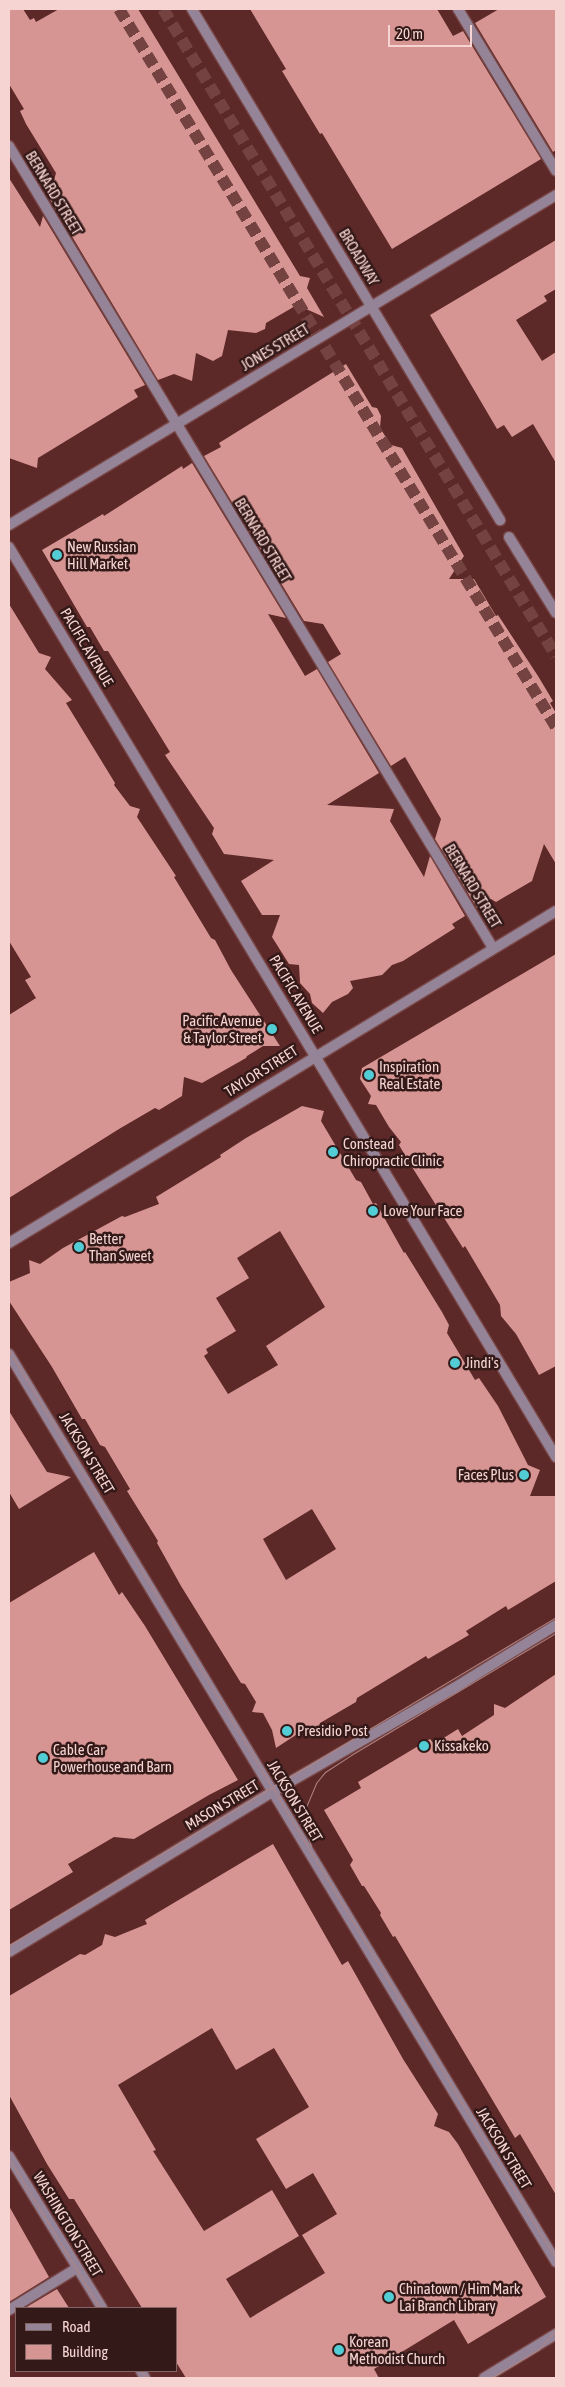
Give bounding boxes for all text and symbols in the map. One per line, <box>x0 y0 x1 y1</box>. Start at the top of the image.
scale bar <box>390 15 474 47</box>
text: 20 m <box>396 25 423 42</box>
street label: BERNARD STREET <box>22 148 86 238</box>
street label: BROADWAY <box>335 226 383 288</box>
street label: JONES STREET <box>237 319 313 375</box>
street label: BERNARD STREET <box>231 495 295 585</box>
place label: New Russian Hill Market <box>67 537 137 572</box>
marker: New Russian Hill Market <box>51 549 63 561</box>
street label: PACIFIC AVENUE <box>57 605 117 689</box>
street label: BERNARD STREET <box>441 841 505 931</box>
street label: PACIFIC AVENUE <box>266 952 326 1036</box>
place label: Pacific Avenue & Taylor Street <box>182 1011 262 1046</box>
marker: Pacific Avenue & Taylor Street <box>266 1023 278 1035</box>
street label: TAYLOR STREET <box>221 1041 301 1101</box>
place label: Inspiration Real Estate <box>379 1057 440 1092</box>
marker: Inspiration Real Estate <box>363 1069 375 1081</box>
place label: Constead Chiropractic Clinic <box>343 1134 442 1169</box>
marker: Constead Chiropractic Clinic <box>327 1146 339 1158</box>
place label: Love Your Face <box>383 1202 462 1220</box>
marker: Love Your Face <box>367 1205 379 1217</box>
place label: Better Than Sweet <box>89 1229 152 1264</box>
marker: Better Than Sweet <box>73 1241 85 1253</box>
place label: Jindi's <box>465 1354 499 1372</box>
marker: Jindi's <box>449 1357 461 1369</box>
street label: JACKSON STREET <box>56 1409 118 1497</box>
place label: Faces Plus <box>458 1466 514 1484</box>
marker: Faces Plus <box>518 1469 530 1481</box>
place label: Presidio Post <box>297 1722 368 1740</box>
marker: Presidio Post <box>281 1725 293 1737</box>
place label: Kissakeko <box>434 1737 489 1755</box>
place label: Cable Car Powerhouse and Barn <box>53 1740 172 1775</box>
marker: Kissakeko <box>418 1740 430 1752</box>
marker: Cable Car Powerhouse and Barn <box>37 1752 49 1764</box>
street label: JACKSON STREET <box>264 1757 326 1845</box>
street label: MASON STREET <box>182 1776 262 1834</box>
street label: JACKSON STREET <box>473 2104 535 2192</box>
street label: WASHINGTON STREET <box>30 2168 106 2280</box>
place label: Chinatown / Him Mark Lai Branch Library <box>399 2279 520 2314</box>
marker: Chinatown / Him Mark Lai Branch Library <box>383 2291 395 2303</box>
legend <box>15 2307 178 2372</box>
text: Road <box>62 2318 91 2335</box>
place label: Korean Methodist Church <box>349 2332 445 2367</box>
text: Building <box>62 2343 108 2360</box>
marker: Korean Methodist Church <box>333 2344 345 2356</box>

